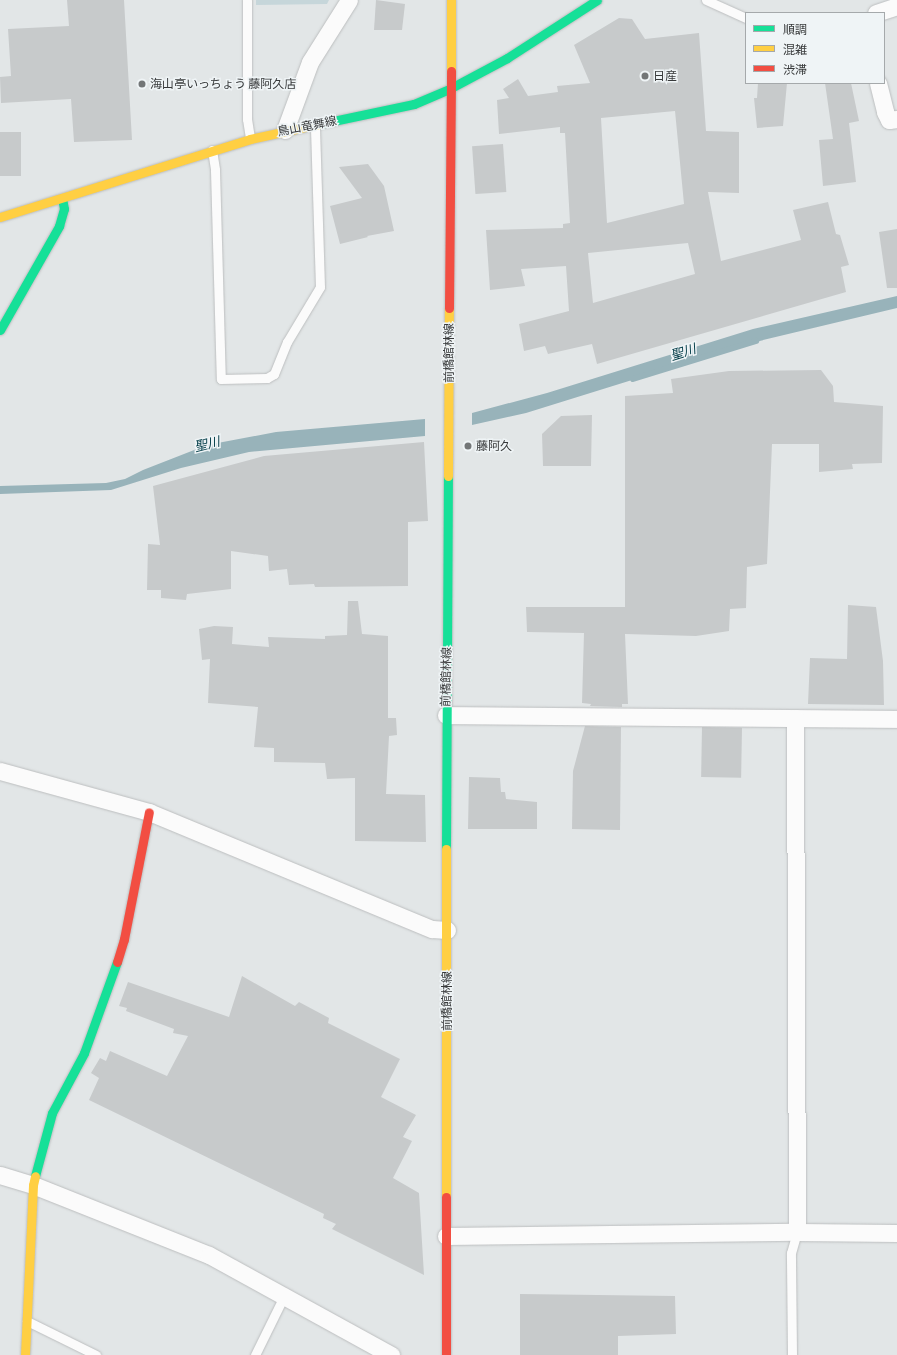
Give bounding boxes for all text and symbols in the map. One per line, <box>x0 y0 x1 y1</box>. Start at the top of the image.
legend <box>745 12 885 84</box>
text: 順調 <box>783 22 807 36</box>
text: 混雑 <box>783 42 807 56</box>
text: 渋滞 <box>783 62 807 76</box>
place label: 日産 <box>653 69 677 83</box>
marker: 日産 <box>640 71 650 81</box>
place label: 海山亭いっちょう 藤阿久店 <box>150 77 296 91</box>
marker: 海山亭いっちょう 藤阿久店 <box>137 79 147 89</box>
street label: 鳥山竜舞線 <box>276 113 338 139</box>
street label: 前橋館林線 <box>442 323 456 383</box>
water label: 聖川 <box>668 341 698 363</box>
water label: 聖川 <box>192 433 222 455</box>
place label: 藤阿久 <box>476 439 512 453</box>
marker: 藤阿久 <box>463 441 473 451</box>
street label: 前橋館林線 <box>438 647 454 707</box>
street label: 前橋館林線 <box>440 971 454 1031</box>

